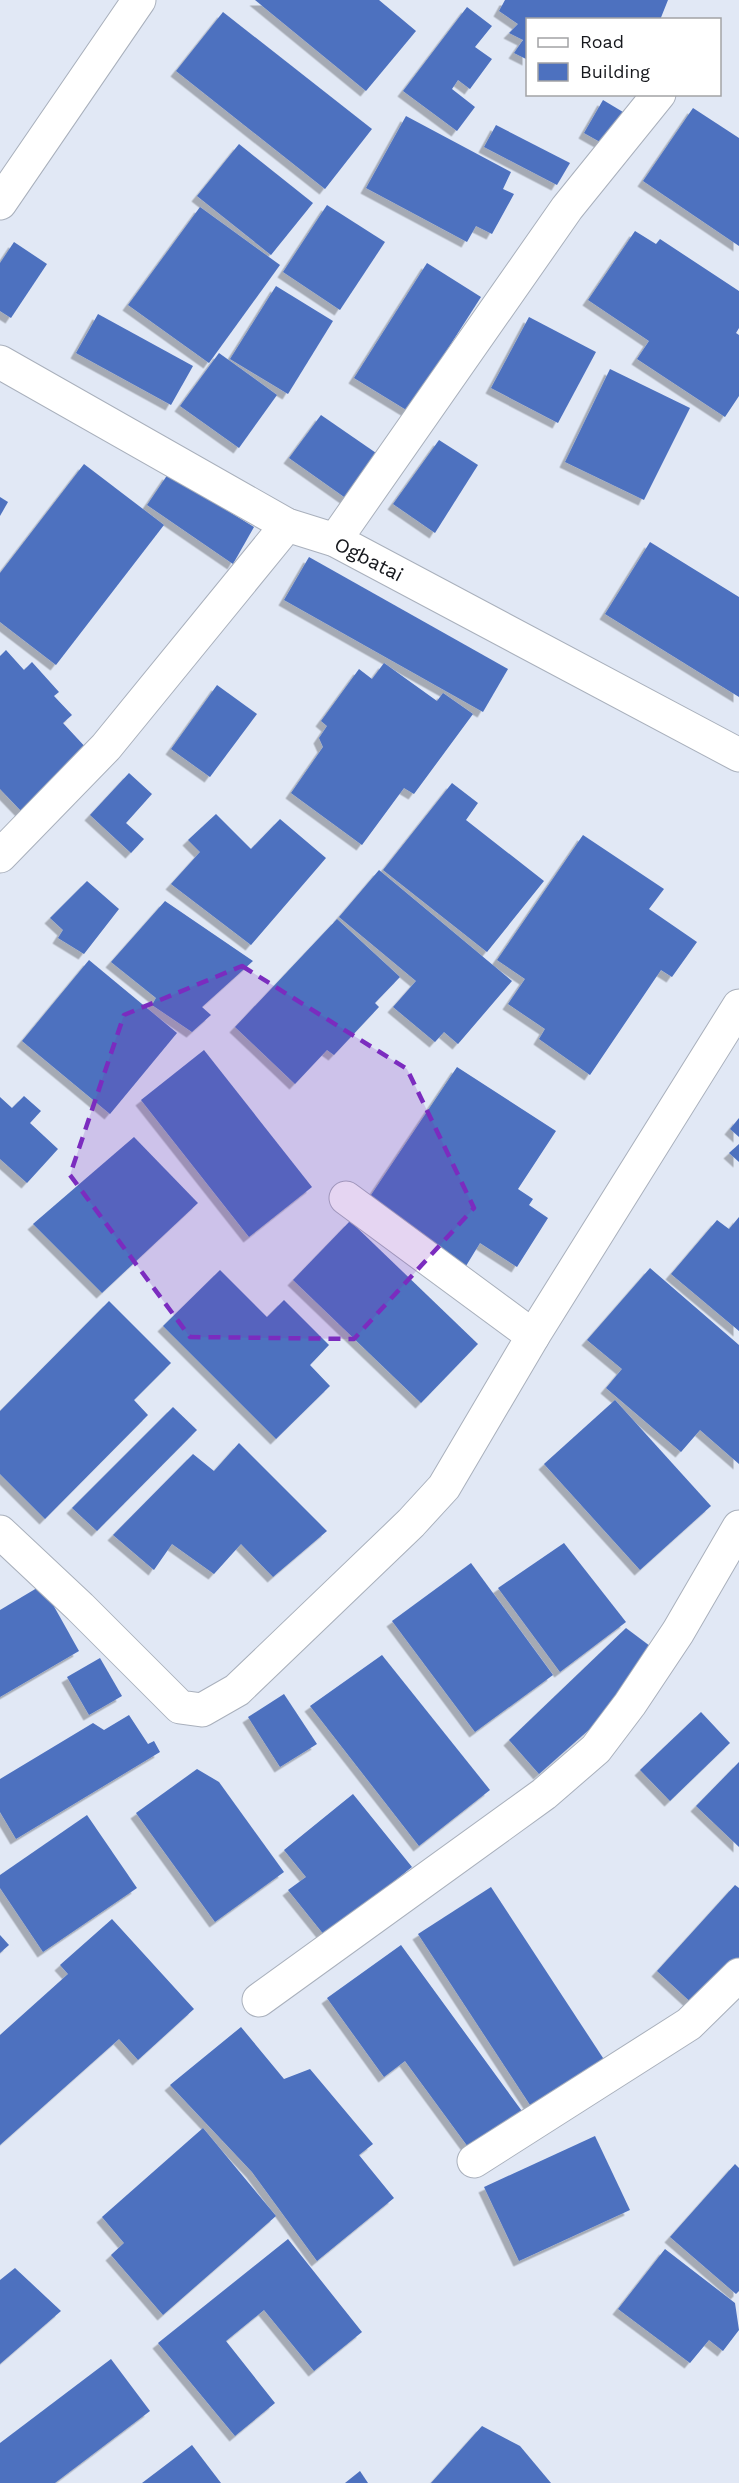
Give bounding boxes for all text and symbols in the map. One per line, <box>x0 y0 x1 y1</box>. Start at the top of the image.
legend <box>526 18 721 96</box>
text: Road <box>580 31 624 52</box>
text: Building <box>580 61 650 82</box>
street label: Ogbatai <box>331 531 407 587</box>

